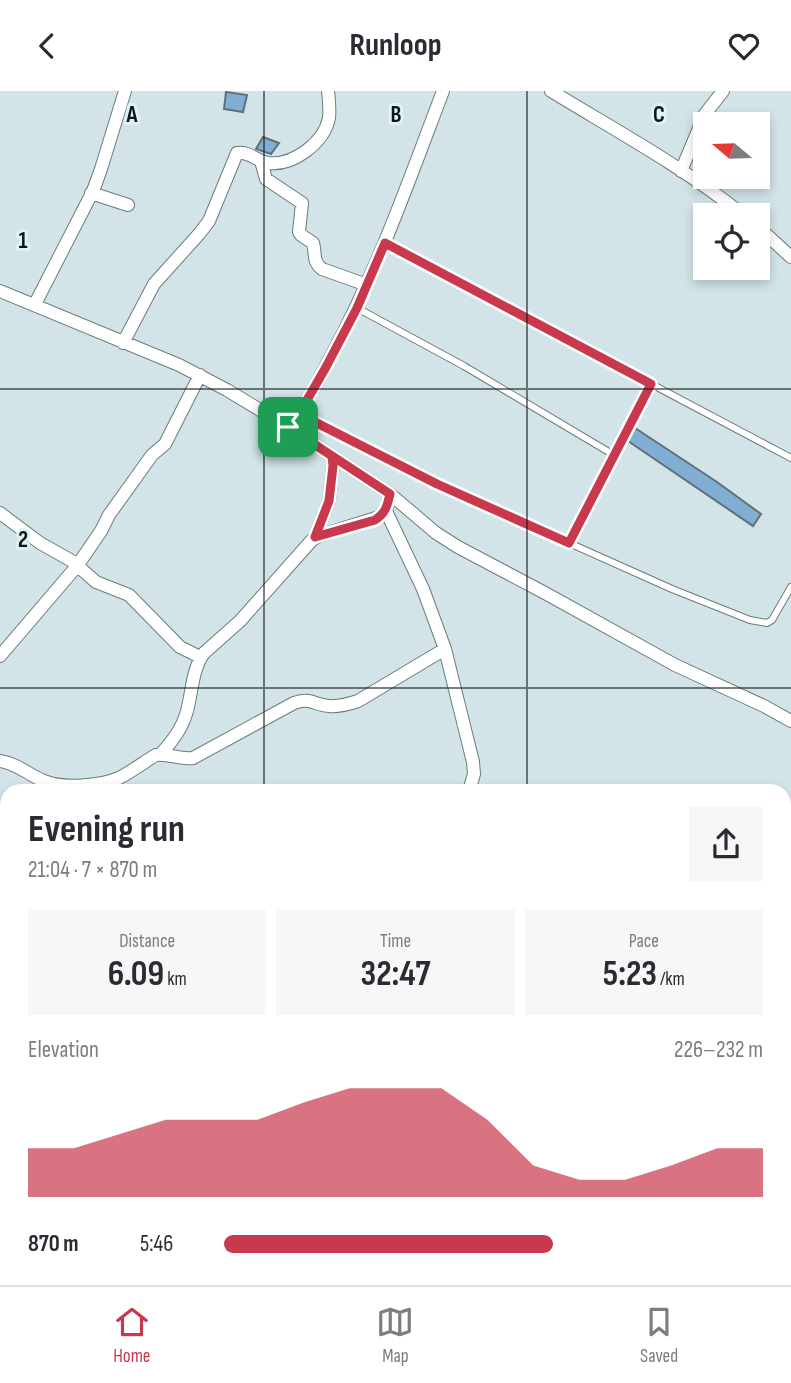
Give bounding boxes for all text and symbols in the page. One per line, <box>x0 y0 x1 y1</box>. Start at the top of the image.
text: Runloop <box>349 26 442 65</box>
icon: back <box>28 27 66 65</box>
icon: heart <box>725 27 763 65</box>
text: A <box>126 101 139 129</box>
text: B <box>391 101 402 129</box>
text: C <box>653 101 665 129</box>
north arrow <box>693 112 770 189</box>
map controls <box>693 112 770 280</box>
button: locate <box>693 203 770 280</box>
text: 1 <box>18 227 28 255</box>
pin <box>258 397 318 457</box>
icon: arrive <box>269 408 307 446</box>
text: 2 <box>18 526 28 554</box>
text: Evening run <box>28 807 185 852</box>
button: share <box>689 807 763 881</box>
text: 21:04 · 7 × 870 m <box>28 856 157 884</box>
text: Distance <box>119 930 175 953</box>
text: Time <box>380 930 411 953</box>
text: Pace <box>629 930 659 953</box>
text: 6.09 <box>108 953 164 996</box>
text: 32:47 <box>361 953 430 996</box>
text: 5:23 <box>603 953 657 996</box>
text: km <box>164 968 187 991</box>
text: /km <box>657 968 685 991</box>
text: Elevation <box>28 1036 99 1064</box>
text: 226–232 m <box>674 1036 763 1064</box>
text: 870 m <box>28 1230 79 1258</box>
text: 5:46 <box>140 1230 173 1258</box>
tab: Home <box>113 1303 151 1368</box>
tab: Map <box>376 1303 414 1368</box>
tab: Saved <box>640 1303 678 1368</box>

